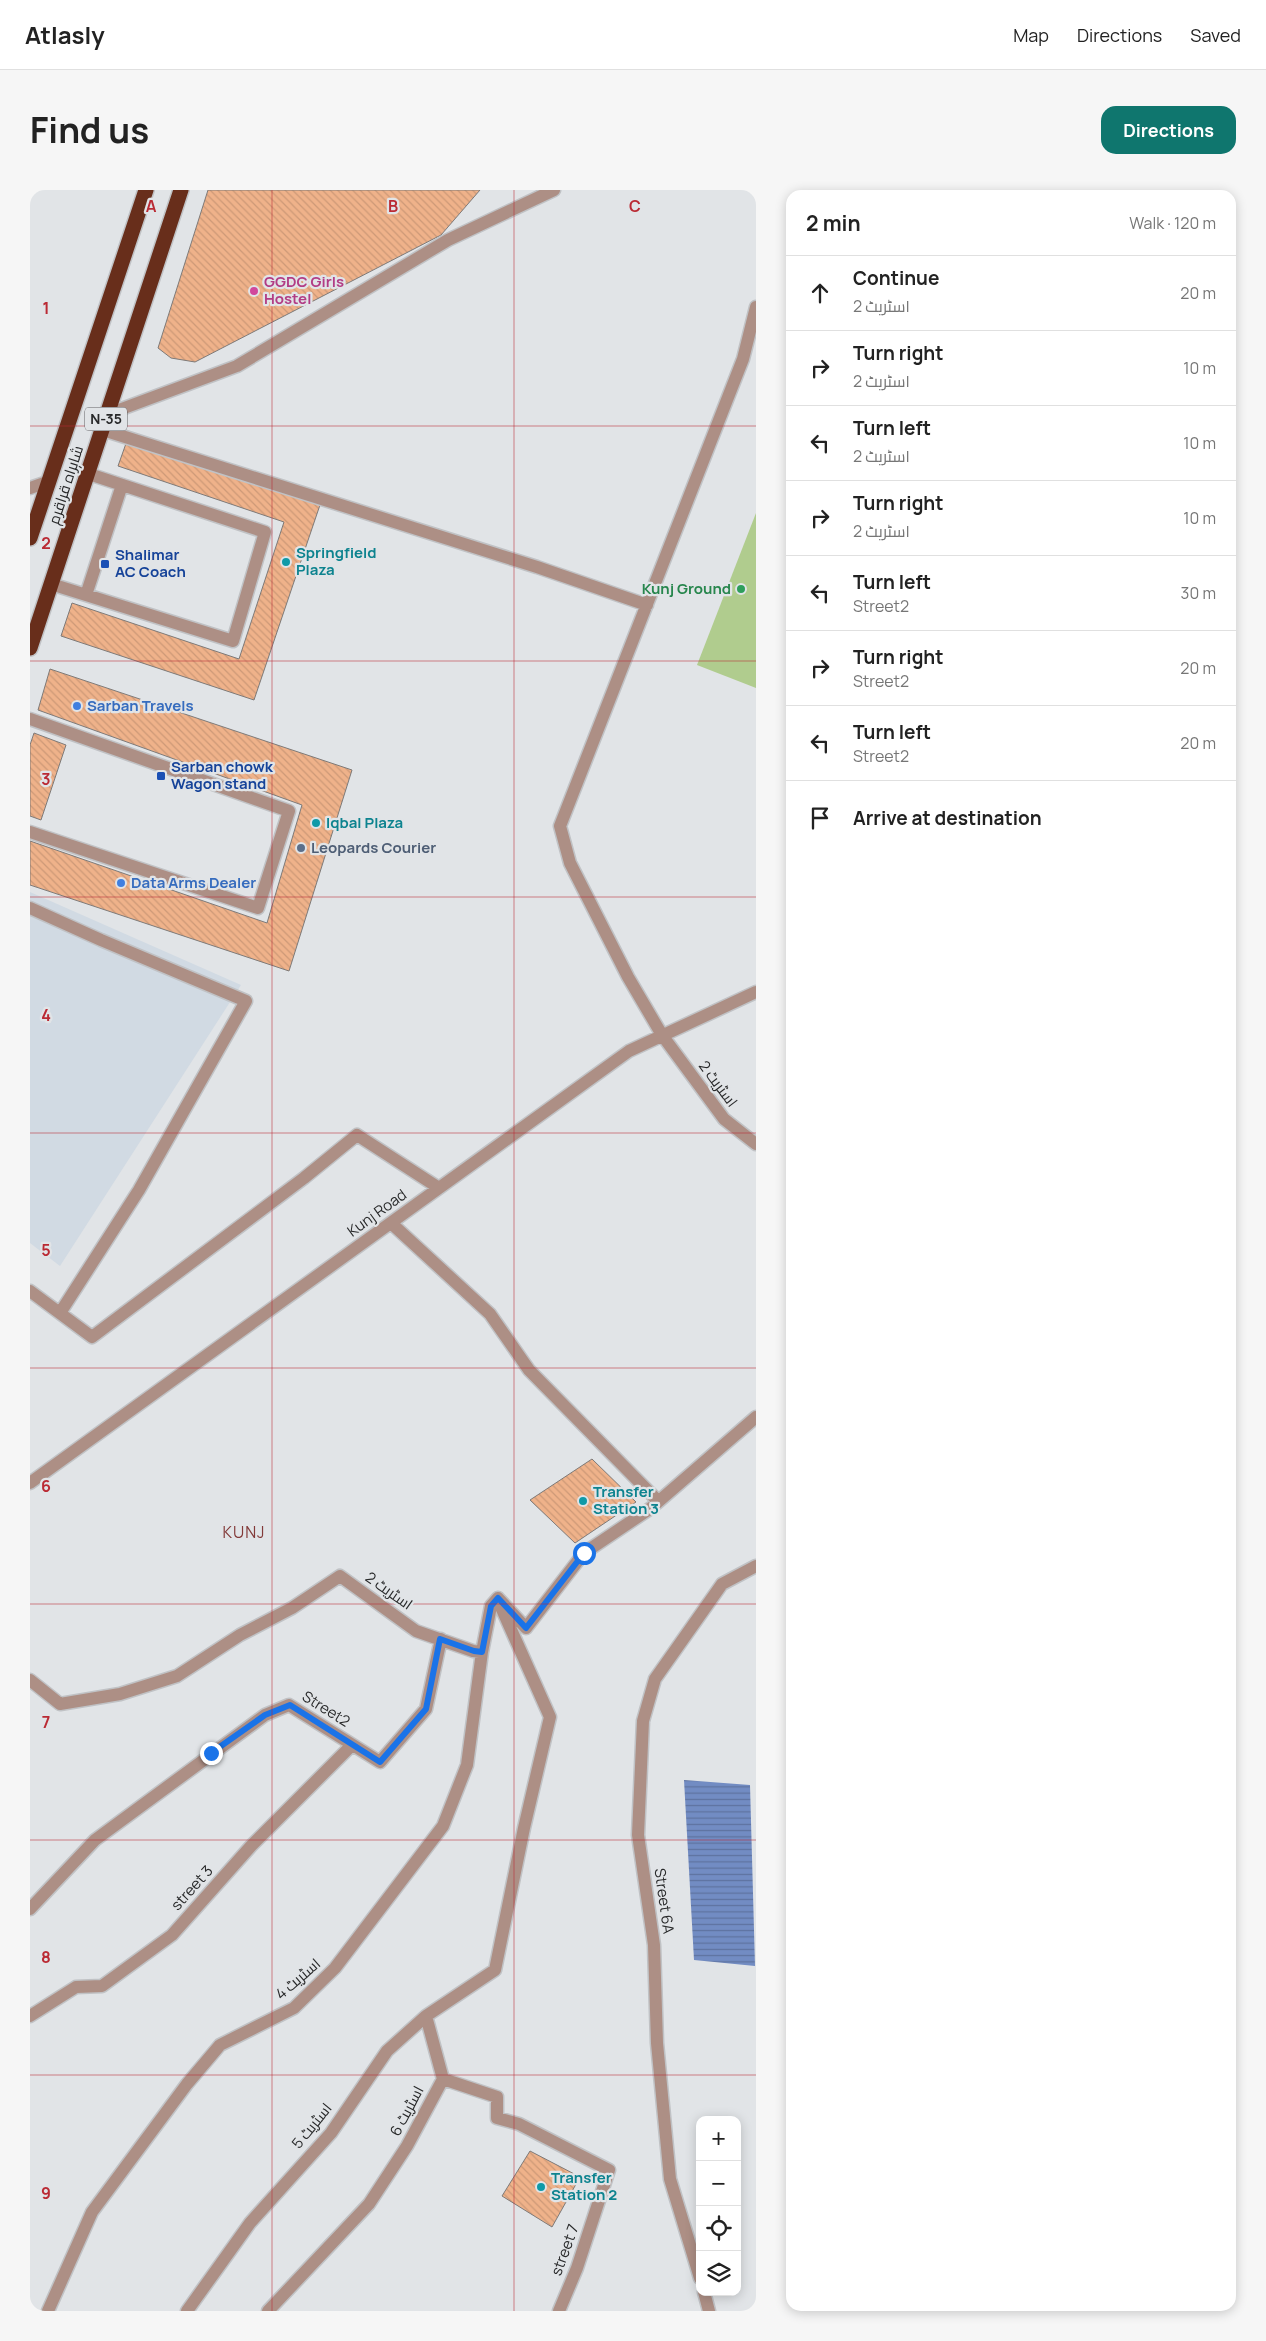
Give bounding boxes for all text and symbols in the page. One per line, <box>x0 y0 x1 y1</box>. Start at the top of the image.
text: Atlasly <box>25 18 105 51</box>
text: Map <box>1013 23 1049 47</box>
text: Directions <box>1077 23 1162 47</box>
text: Saved <box>1190 23 1241 47</box>
text: Find us <box>30 106 149 154</box>
button: Directions <box>1101 106 1236 154</box>
text: A <box>146 195 157 217</box>
text: B <box>388 195 398 217</box>
text: C <box>629 195 641 217</box>
text: 2 min <box>806 209 861 237</box>
text: Walk · 120 m <box>1129 212 1216 234</box>
text: Continue <box>853 265 939 291</box>
place label: GGDC Girls Hostel <box>264 271 344 309</box>
icon: ahead <box>806 279 834 307</box>
text: 20 m <box>1180 282 1216 304</box>
marker: GGDC Girls Hostel <box>248 285 260 297</box>
text: اسٹریٹ 2 <box>853 295 910 317</box>
text: 1 <box>42 297 50 319</box>
text: Turn right <box>853 340 943 366</box>
icon: right <box>806 354 834 382</box>
text: 10 m <box>1183 357 1216 379</box>
text: اسٹریٹ 2 <box>853 370 910 392</box>
road number: N-35 <box>85 408 127 430</box>
text: Turn left <box>853 415 931 441</box>
icon: left <box>806 429 834 457</box>
text: 10 m <box>1183 432 1216 454</box>
street label: شاہراہ قراقرم <box>43 443 88 527</box>
text: اسٹریٹ 2 <box>853 445 910 467</box>
text: Turn right <box>853 490 943 516</box>
icon: right <box>806 504 834 532</box>
text: 10 m <box>1183 507 1216 529</box>
text: اسٹریٹ 2 <box>853 520 910 542</box>
text: 2 <box>41 532 51 554</box>
place label: Springfield Plaza <box>296 542 377 580</box>
place label: Shalimar AC Coach <box>115 544 186 582</box>
marker: Springfield Plaza <box>280 556 292 568</box>
marker: Shalimar AC Coach <box>99 558 111 570</box>
text: Turn left <box>853 569 931 595</box>
place label: Kunj Ground <box>642 578 731 599</box>
icon: left <box>806 579 834 607</box>
text: 30 m <box>1181 582 1216 604</box>
marker: Kunj Ground <box>735 583 747 595</box>
text: Street2 <box>853 595 909 617</box>
text: Turn right <box>853 644 943 670</box>
icon: right <box>806 654 834 682</box>
text: 20 m <box>1180 657 1216 679</box>
text: Street2 <box>853 670 909 692</box>
place label: Sarban Travels <box>87 695 194 716</box>
marker: Sarban Travels <box>71 700 83 712</box>
text: Turn left <box>853 719 931 745</box>
icon: left <box>806 729 834 757</box>
text: 20 m <box>1180 732 1216 754</box>
text: Street2 <box>853 745 909 767</box>
place label: Sarban chowk Wagon stand <box>171 756 274 794</box>
text: 3 <box>41 768 51 790</box>
marker: Sarban chowk Wagon stand <box>155 770 167 782</box>
icon: arrive <box>806 804 834 832</box>
text: Arrive at destination <box>853 805 1042 831</box>
place label: Iqbal Plaza <box>326 812 403 833</box>
marker: Iqbal Plaza <box>310 817 322 829</box>
place label: Leopards Courier <box>311 837 436 858</box>
marker: Leopards Courier <box>295 842 307 854</box>
place label: Data Arms Dealer <box>131 872 256 893</box>
marker: Data Arms Dealer <box>115 877 127 889</box>
text: 4 <box>41 1004 51 1026</box>
street label: اسٹریٹ 2 <box>694 1056 743 1111</box>
street label: Kunj Road <box>343 1184 411 1241</box>
text: 5 <box>41 1239 51 1261</box>
text: 6 <box>41 1475 51 1497</box>
place label: Transfer Station 3 <box>593 1481 659 1519</box>
marker: Transfer Station 3 <box>577 1495 589 1507</box>
district label: KUNJ <box>222 1521 266 1543</box>
route start <box>573 1542 596 1565</box>
street label: اسٹریٹ 2 <box>361 1567 417 1614</box>
street label: Street2 <box>298 1686 354 1731</box>
text: 7 <box>42 1711 50 1733</box>
route end <box>200 1742 223 1765</box>
street label: street 3 <box>166 1861 217 1915</box>
street label: Street 6A <box>650 1867 680 1935</box>
text: 8 <box>41 1946 51 1968</box>
street label: اسٹریٹ 4 <box>271 1953 325 2004</box>
street label: اسٹریٹ 6 <box>385 2082 428 2140</box>
street label: اسٹریٹ 5 <box>287 2098 337 2153</box>
map controls <box>696 2116 741 2296</box>
button: + <box>696 2116 741 2161</box>
button: − <box>696 2161 741 2206</box>
place label: Transfer Station 2 <box>551 2167 617 2205</box>
marker: Transfer Station 2 <box>535 2181 547 2193</box>
text: 9 <box>41 2182 51 2204</box>
button: locate <box>696 2206 741 2251</box>
street label: street 7 <box>546 2221 583 2278</box>
button: layers <box>696 2251 741 2296</box>

